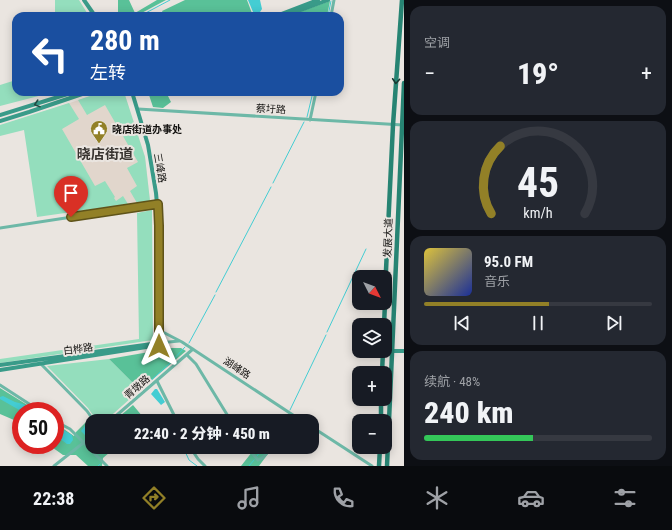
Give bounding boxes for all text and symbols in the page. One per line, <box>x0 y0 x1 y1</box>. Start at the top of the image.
text: 280 m <box>90 24 160 57</box>
icon: left <box>24 28 76 80</box>
text: 空调 <box>424 35 450 50</box>
text: 19° <box>517 56 559 91</box>
text: − <box>424 61 435 86</box>
text: + <box>641 61 652 86</box>
text: 左转 <box>90 62 126 83</box>
one-way arrow <box>392 78 401 84</box>
one-way arrow <box>34 99 41 108</box>
street label: 蔡圩路 <box>256 103 286 115</box>
public building icon: 晓店街道办事处 <box>89 119 109 144</box>
place label: 晓店街道办事处 <box>112 124 182 135</box>
district label: 晓店街道 <box>77 146 133 162</box>
street label: 三峰路 <box>152 152 168 184</box>
text: 45 <box>517 157 559 206</box>
pin <box>54 176 88 217</box>
icon: arrive <box>60 182 82 204</box>
text: km/h <box>523 204 553 220</box>
street label: 发展大道 <box>382 218 394 258</box>
text: 95.0 FM <box>484 253 533 271</box>
north arrow <box>352 270 392 310</box>
map controls <box>352 270 392 454</box>
text: 音乐 <box>484 274 510 289</box>
icon: previous <box>451 312 473 334</box>
icon: pause <box>527 312 549 334</box>
icon: next <box>603 312 625 334</box>
button: layers <box>352 318 392 358</box>
position arrow <box>138 325 180 367</box>
street label: 白桦路 <box>62 341 94 357</box>
street label: 湖峰路 <box>221 355 253 381</box>
button: + <box>352 366 392 406</box>
street label: 青墩路 <box>122 373 152 401</box>
text: 续航 · 48% <box>424 374 480 389</box>
text: 240 km <box>424 395 513 430</box>
speed limit sign: 50 <box>12 402 64 454</box>
button: − <box>352 414 392 454</box>
text: 22:40 · 2 分钟 · 450 m <box>134 425 270 443</box>
icon: directions <box>140 484 168 512</box>
icon: music <box>235 484 263 512</box>
icon: phone <box>329 484 357 512</box>
icon: climate <box>423 484 451 512</box>
icon: car <box>517 484 545 512</box>
icon: filters <box>611 484 639 512</box>
text: 22:38 <box>33 488 74 509</box>

